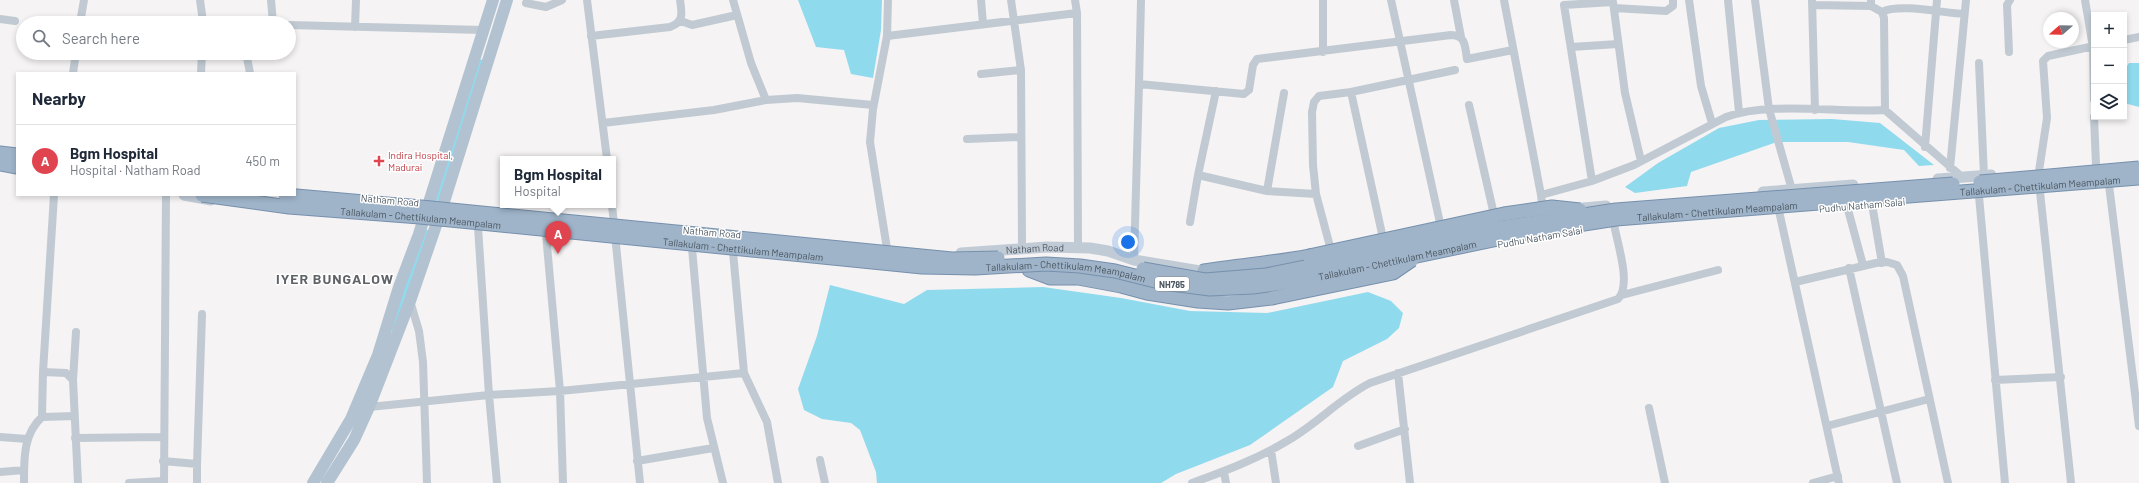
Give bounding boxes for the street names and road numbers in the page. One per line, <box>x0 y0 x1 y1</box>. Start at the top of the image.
street label: Tallakulam - Chettikulam Meampalam <box>1959 173 2121 198</box>
street label: Natham Road <box>360 191 420 209</box>
street label: Pudhu Natham Salai <box>1818 195 1906 215</box>
street label: Tallakulam - Chettikulam Meampalam <box>1636 199 1798 223</box>
street label: Tallakulam - Chettikulam Meampalam <box>340 205 502 231</box>
street label: Natham Road <box>682 223 742 241</box>
street label: Pudhu Natham Salai <box>1496 224 1584 250</box>
street label: Tallakulam - Chettikulam Meampalam <box>662 235 824 263</box>
street label: Tallakulam - Chettikulam Meampalam <box>1317 238 1477 283</box>
street label: Natham Road <box>1005 241 1064 256</box>
street label: Tallakulam - Chettikulam Meampalam <box>985 258 1147 284</box>
road number: NH785 <box>1155 277 1189 291</box>

